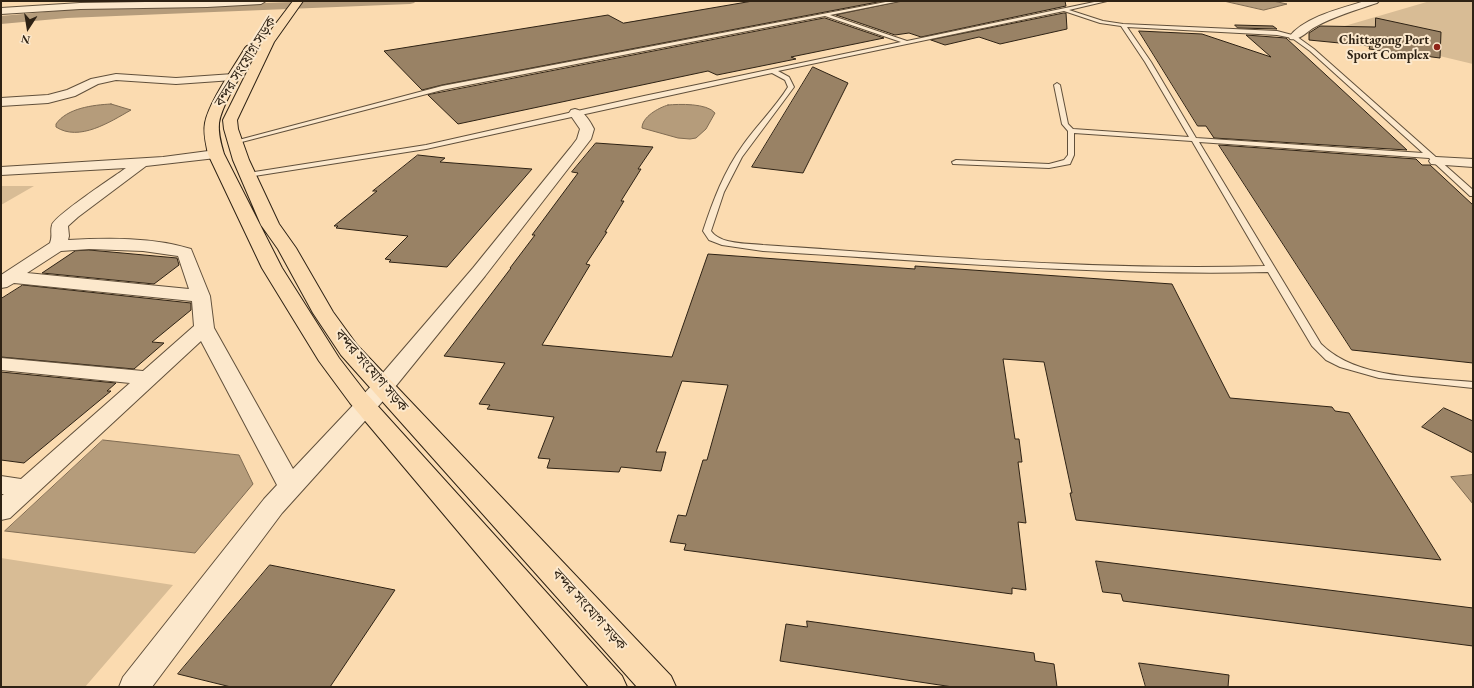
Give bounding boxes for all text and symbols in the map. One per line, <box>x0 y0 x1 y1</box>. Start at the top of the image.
north arrow <box>8 8 48 48</box>
street label: বন্দর সংযোগ সড়ক <box>211 14 281 110</box>
text: N <box>20 32 31 48</box>
place label: Chittagong Port Sport Complex <box>1339 32 1429 63</box>
marker: Chittagong Port Sport Complex <box>1432 42 1442 52</box>
street label: বন্দর সংযোগ সড়ক <box>331 326 411 416</box>
street label: বন্দর সংযোগ সড়ক <box>548 566 630 654</box>

